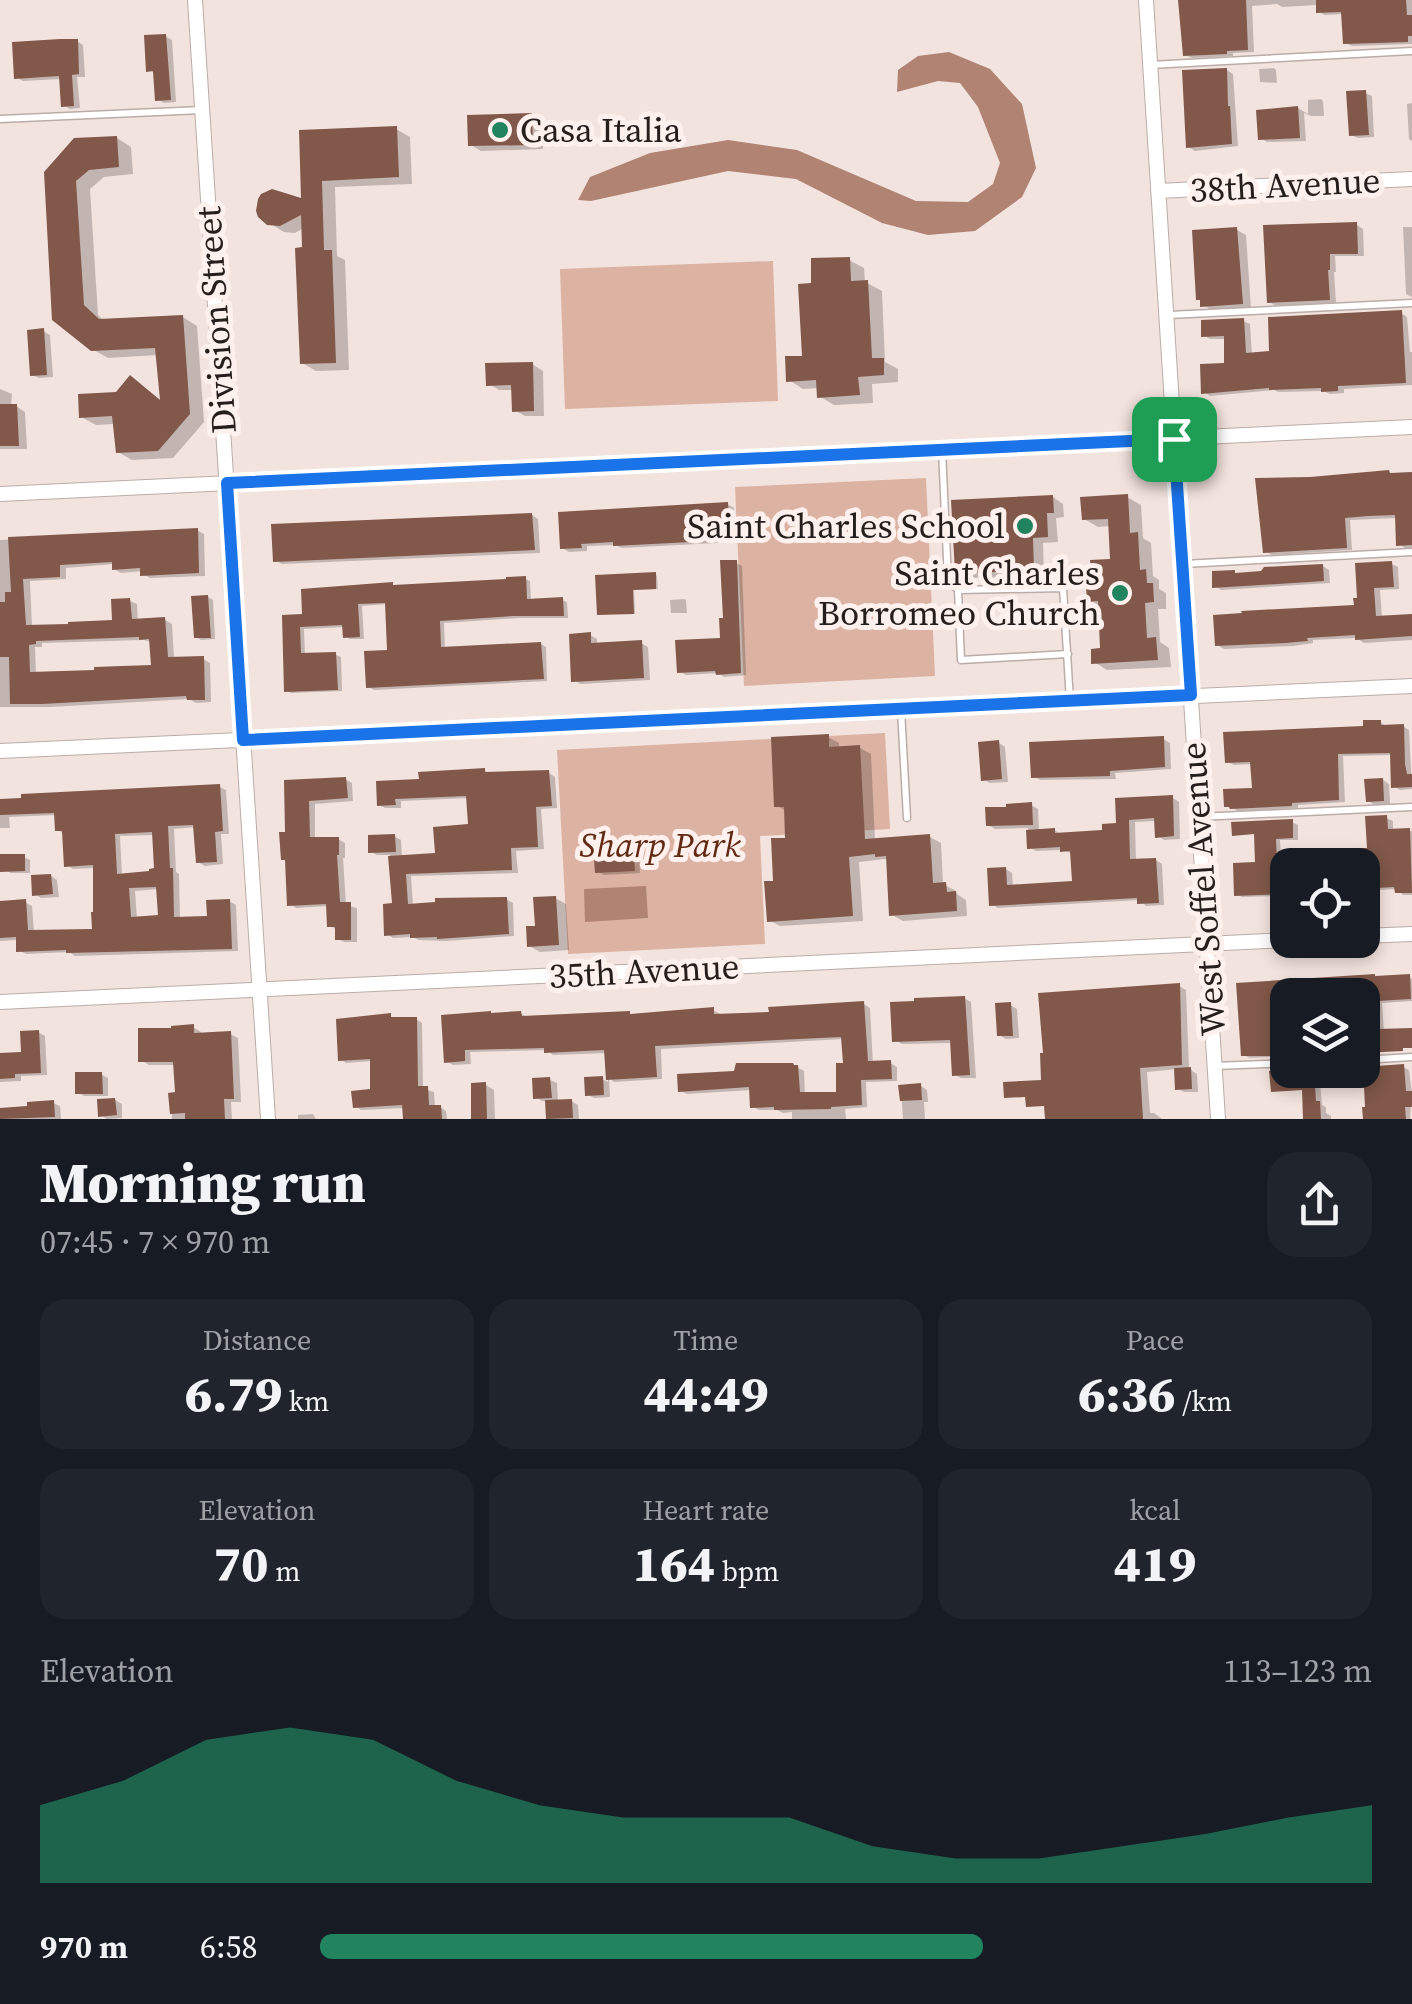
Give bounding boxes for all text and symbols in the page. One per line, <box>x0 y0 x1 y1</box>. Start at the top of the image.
place label: Casa Italia <box>520 106 682 154</box>
marker: Casa Italia <box>489 119 511 141</box>
street label: 38th Avenue <box>1189 156 1381 214</box>
street label: Division Street <box>184 204 248 435</box>
pin <box>1132 397 1217 482</box>
icon: arrive <box>1147 412 1202 467</box>
place label: Saint Charles School <box>687 502 1005 550</box>
marker: Saint Charles School <box>1014 515 1036 537</box>
place label: Saint Charles Borromeo Church <box>818 549 1100 637</box>
marker: Saint Charles Borromeo Church <box>1109 582 1131 604</box>
street label: West Soffel Avenue <box>1169 740 1237 1038</box>
park label: Sharp Park <box>579 821 741 869</box>
map controls <box>1270 848 1380 1088</box>
button: locate <box>1270 848 1380 958</box>
street label: 35th Avenue <box>548 942 740 1000</box>
button: layers <box>1270 978 1380 1088</box>
text: Morning run <box>40 1145 366 1220</box>
button: share <box>1267 1152 1372 1257</box>
text: 07:45 · 7 × 970 m <box>40 1220 270 1264</box>
text: Distance <box>203 1321 311 1359</box>
text: Time <box>674 1321 738 1359</box>
text: Pace <box>1126 1321 1184 1359</box>
text: 6.79 <box>185 1359 282 1428</box>
text: 44:49 <box>643 1359 769 1428</box>
text: 6:36 <box>1078 1359 1176 1428</box>
text: km <box>282 1382 329 1420</box>
text: /km <box>1176 1382 1232 1420</box>
text: Elevation <box>199 1491 315 1529</box>
text: Heart rate <box>643 1491 769 1529</box>
text: kcal <box>1129 1491 1181 1529</box>
text: 70 <box>214 1529 269 1598</box>
text: 164 <box>633 1529 715 1598</box>
text: 419 <box>1114 1529 1196 1598</box>
text: m <box>269 1552 300 1590</box>
text: bpm <box>715 1552 779 1590</box>
text: Elevation <box>40 1649 174 1693</box>
text: 113–123 m <box>1223 1649 1372 1693</box>
text: 970 m <box>40 1925 128 1969</box>
text: 6:58 <box>200 1925 258 1969</box>

